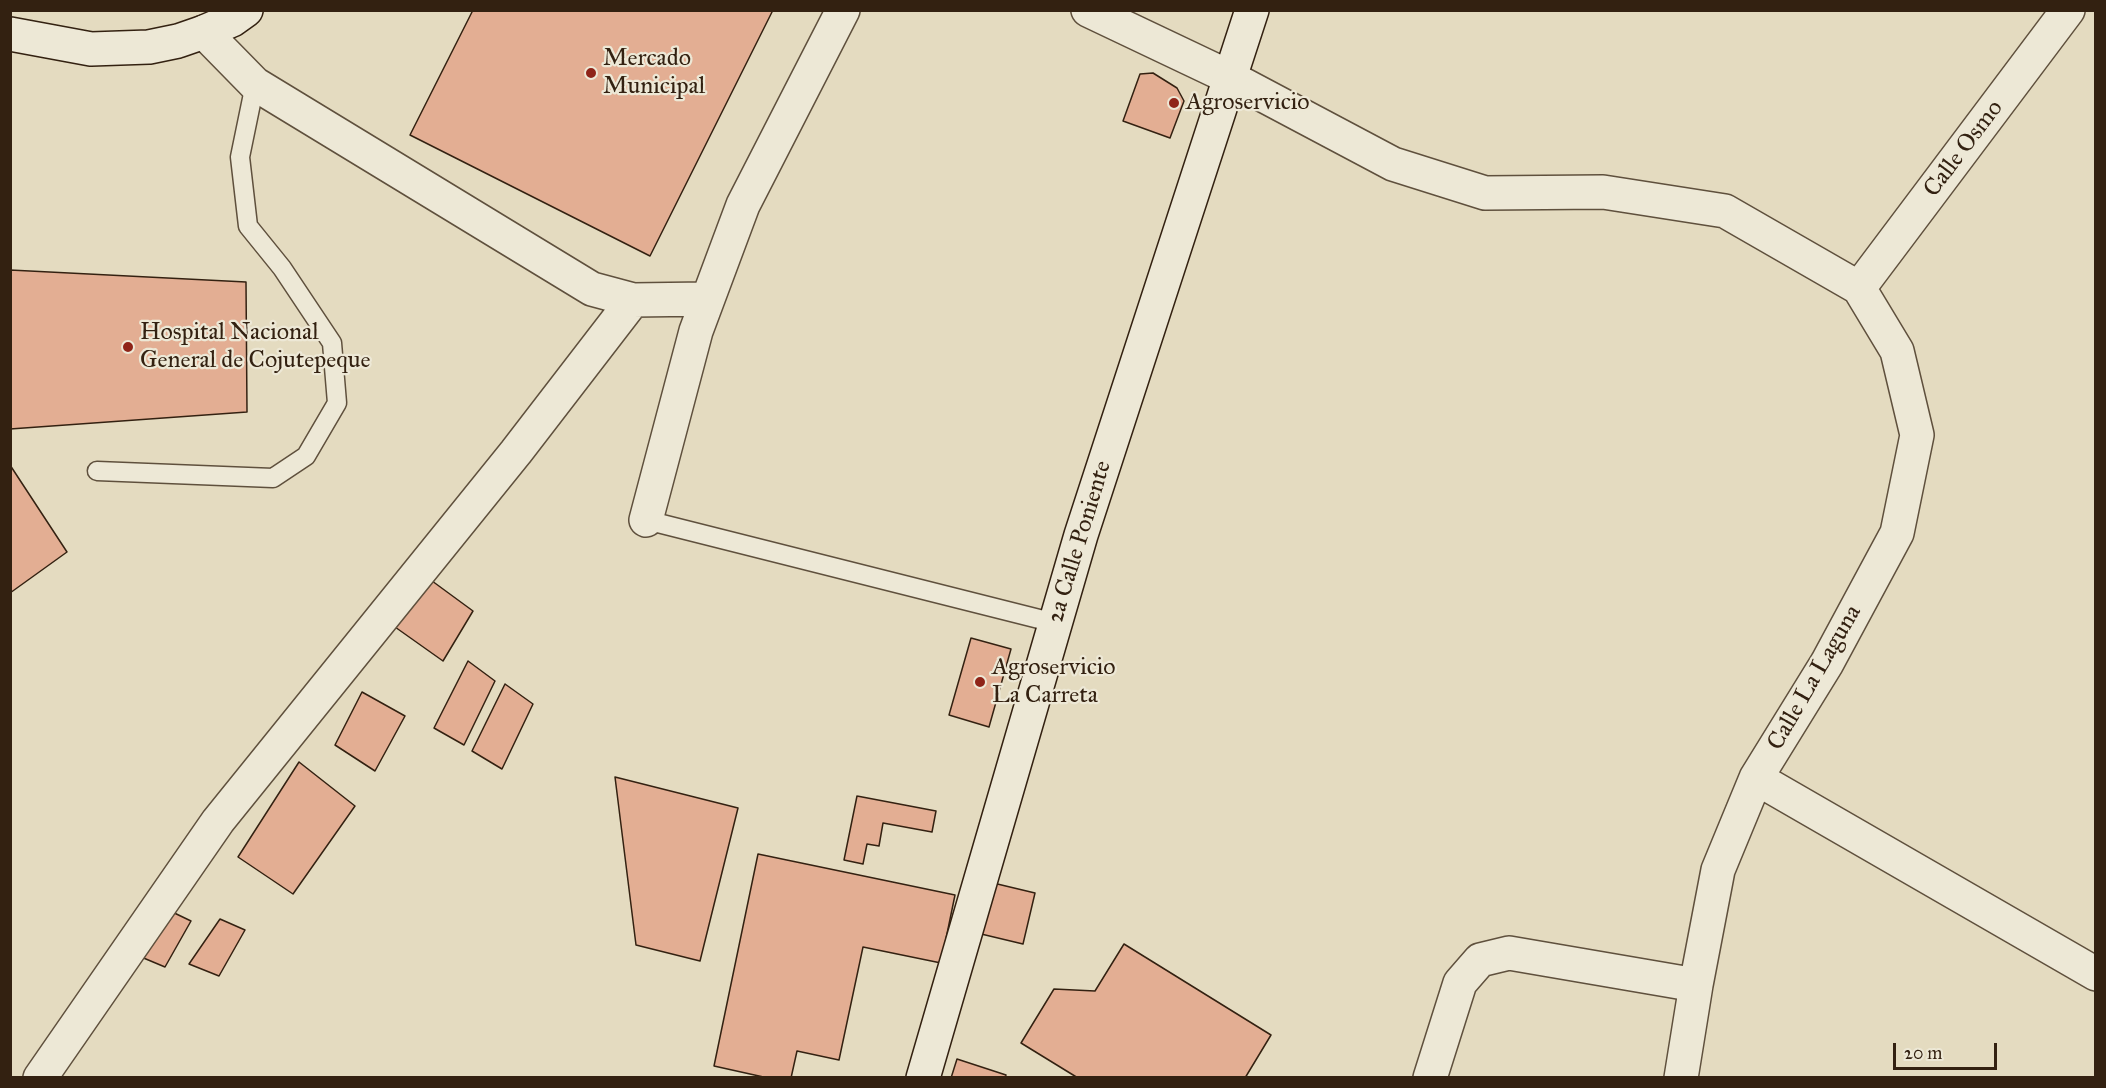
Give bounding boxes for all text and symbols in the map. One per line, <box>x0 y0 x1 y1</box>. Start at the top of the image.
place label: Mercado Municipal <box>603 45 705 101</box>
marker: Mercado Municipal <box>584 66 598 80</box>
place label: Agroservicio <box>1186 89 1310 117</box>
street label: Calle Osmo <box>1918 95 2010 203</box>
marker: Agroservicio <box>1167 96 1181 110</box>
place label: Hospital Nacional General de Cojutepeque <box>140 319 371 375</box>
marker: Hospital Nacional General de Cojutepeque <box>121 340 135 354</box>
street label: 2a Calle Poniente <box>1042 457 1118 627</box>
street label: Calle La Laguna <box>1762 600 1868 756</box>
place label: Agroservicio La Carreta <box>992 654 1116 710</box>
marker: Agroservicio La Carreta <box>973 675 987 689</box>
scale bar <box>1896 1031 2000 1069</box>
text: 20 m <box>1904 1042 1942 1064</box>

